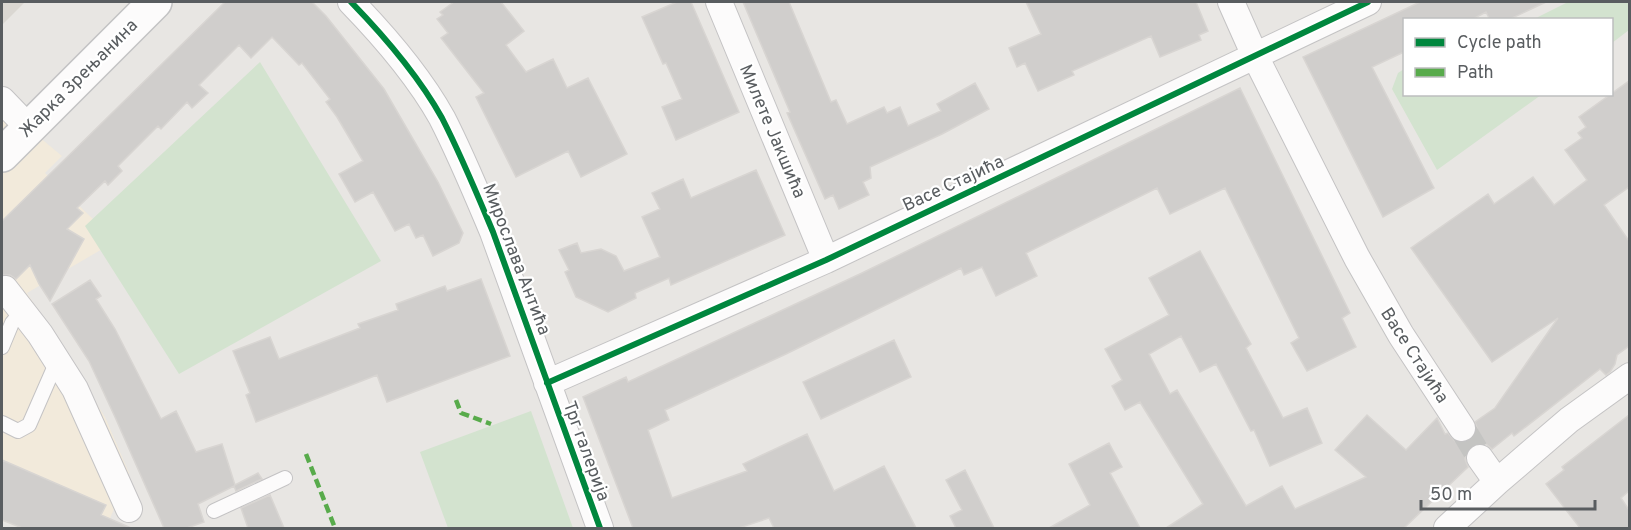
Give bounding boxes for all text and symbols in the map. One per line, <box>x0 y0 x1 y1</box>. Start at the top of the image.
street label: Жарка Зрењанина <box>15 15 143 143</box>
legend <box>1403 18 1613 96</box>
text: Cycle path <box>1457 32 1542 55</box>
street label: Милете Јакшића <box>733 61 810 202</box>
text: Path <box>1457 62 1494 85</box>
street label: Васе Стајића <box>899 151 1008 218</box>
street label: Мирослава Антића <box>476 181 555 339</box>
street label: Васе Стајића <box>1374 304 1453 408</box>
street label: Трг галерија <box>557 398 614 505</box>
scale bar <box>1421 473 1595 511</box>
text: 50 m <box>1430 484 1472 507</box>

